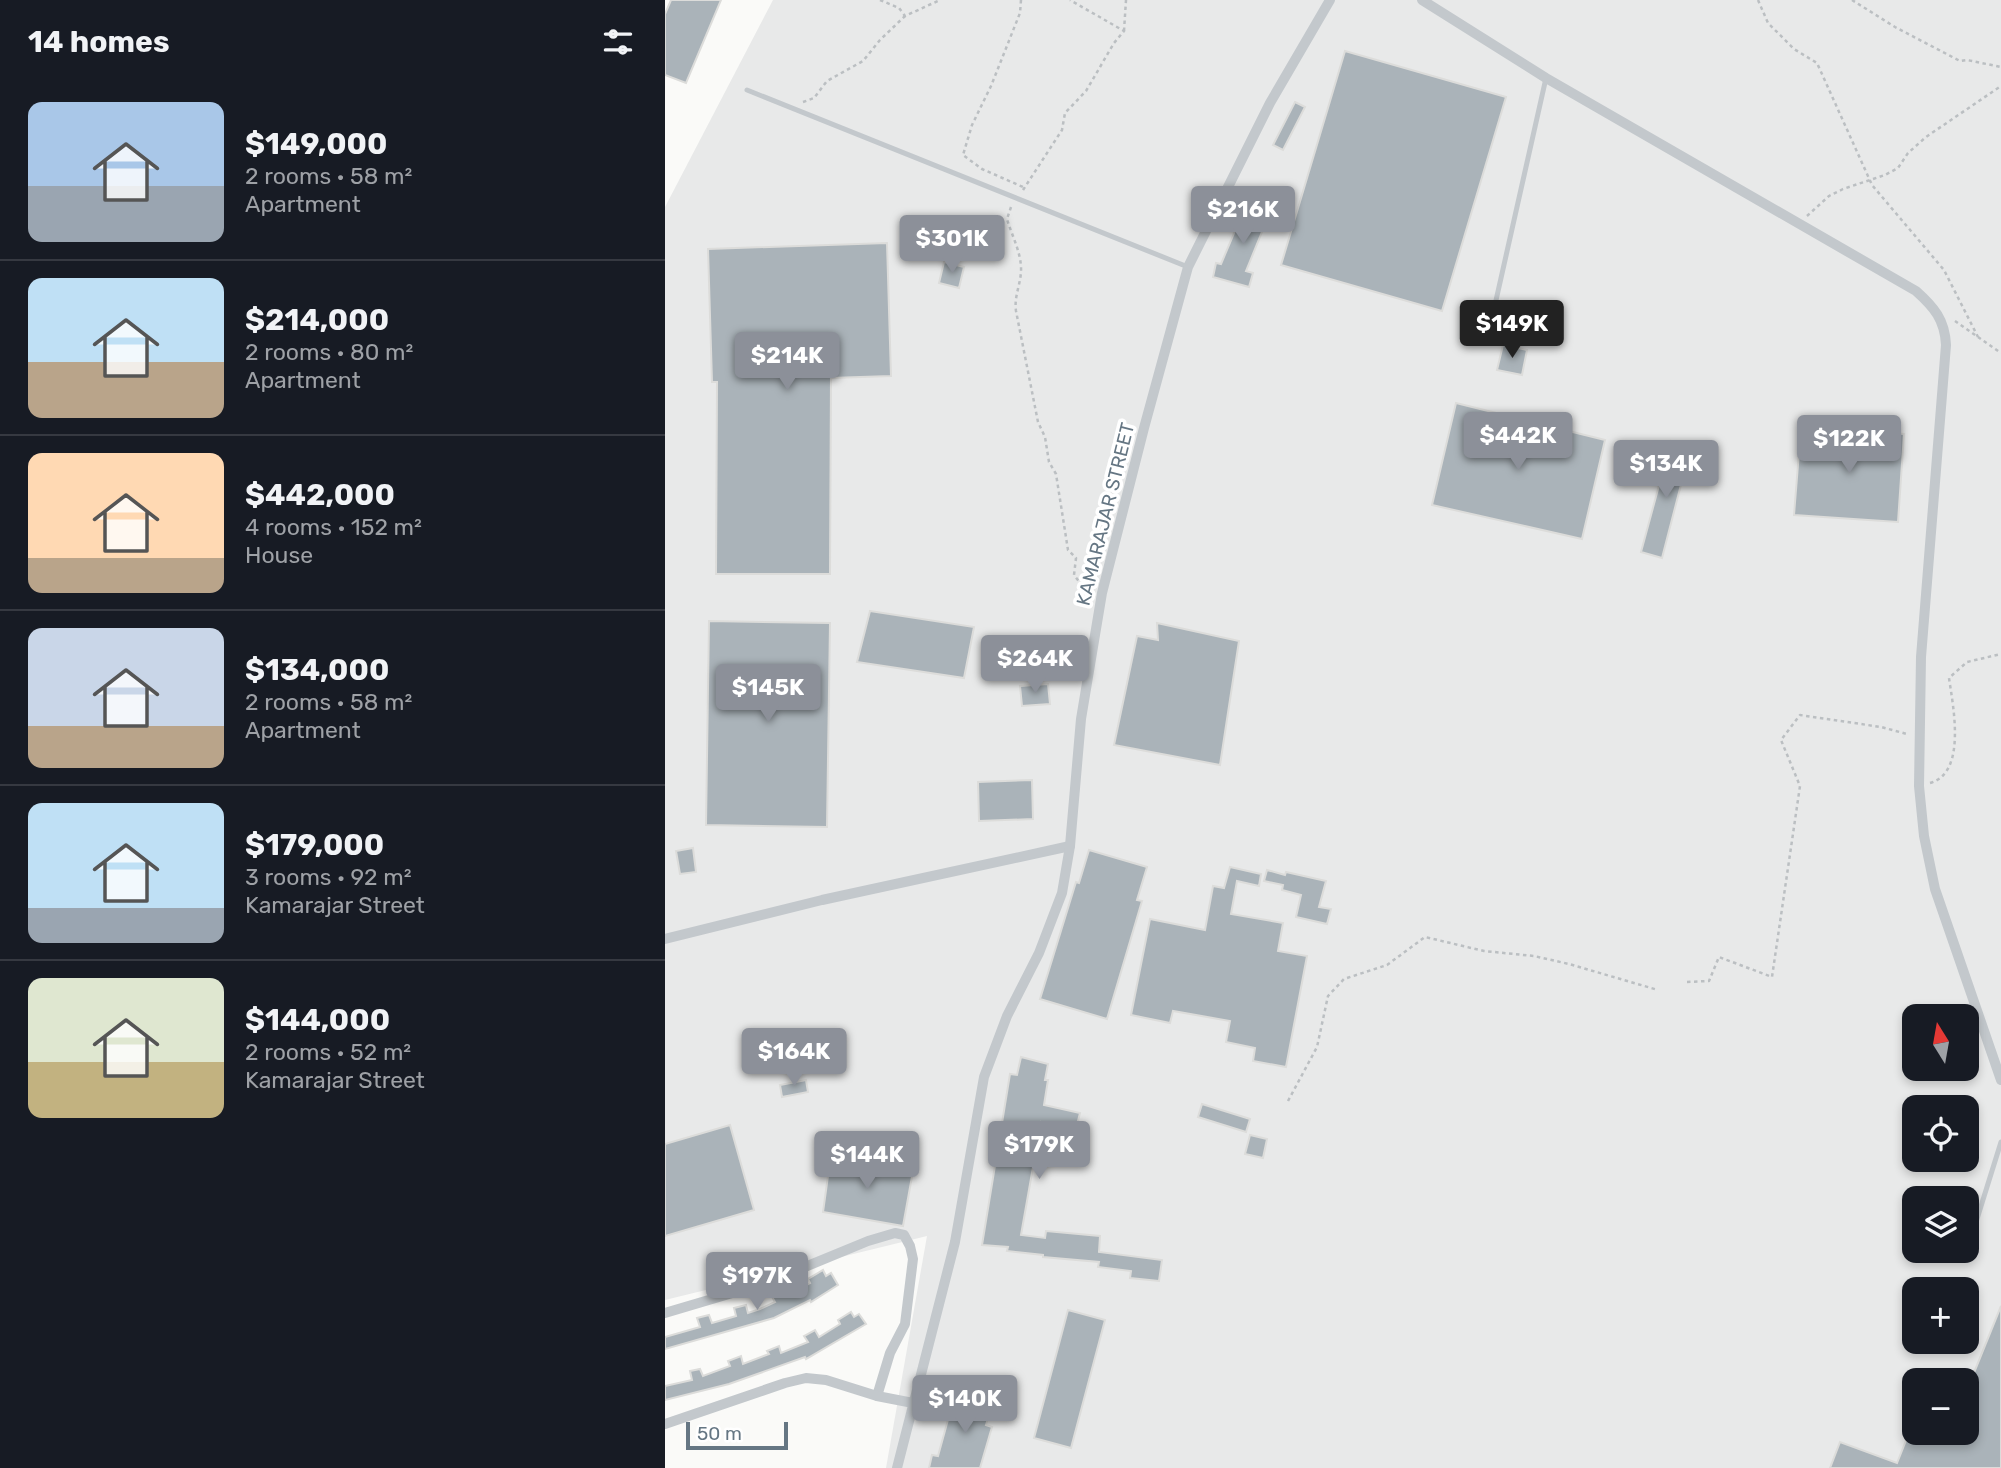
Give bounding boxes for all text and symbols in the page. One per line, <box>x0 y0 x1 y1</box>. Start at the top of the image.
icon: filters <box>599 23 637 61</box>
text: 14 homes <box>28 24 170 60</box>
text: $149,000 <box>245 126 387 162</box>
icon: home <box>84 130 168 214</box>
text: 2 rooms · 58 m² <box>245 162 412 190</box>
pin: $216K <box>1194 187 1292 246</box>
text: Apartment <box>245 190 361 218</box>
text: $216K <box>1207 195 1279 223</box>
pin: $301K <box>903 216 1001 275</box>
text: $301K <box>916 224 988 252</box>
pin: $149K <box>1463 300 1561 360</box>
text: $214,000 <box>245 302 389 338</box>
icon: home <box>84 306 168 390</box>
text: $149K <box>1476 309 1548 337</box>
pin: $214K <box>738 332 836 392</box>
text: 2 rooms · 80 m² <box>245 338 413 366</box>
text: $214K <box>751 341 823 369</box>
text: Apartment <box>245 366 361 394</box>
pin: $442K <box>1469 412 1567 472</box>
pin: $122K <box>1800 416 1898 475</box>
street label: KAMARAJAR STREET <box>1072 420 1139 608</box>
text: $442K <box>1480 421 1556 449</box>
text: $122K <box>1813 424 1885 452</box>
pin: $134K <box>1617 440 1715 500</box>
text: $134K <box>1630 449 1702 477</box>
text: $442,000 <box>245 477 395 513</box>
icon: home <box>84 481 168 565</box>
text: 4 rooms · 152 m² <box>245 513 422 541</box>
text: House <box>245 541 313 569</box>
pin: $264K <box>986 636 1084 695</box>
text: $264K <box>997 644 1073 672</box>
text: $134,000 <box>245 652 389 688</box>
icon: home <box>84 656 168 740</box>
pin: $145K <box>719 664 817 724</box>
text: $145K <box>732 673 804 701</box>
text: 2 rooms · 58 m² <box>245 688 412 716</box>
text: Apartment <box>245 716 361 744</box>
text: $179,000 <box>245 827 384 863</box>
icon: home <box>84 831 168 915</box>
text: 3 rooms · 92 m² <box>245 863 411 891</box>
text: Kamarajar Street <box>245 891 425 919</box>
text: $144,000 <box>245 1002 390 1038</box>
north arrow <box>1902 1004 1979 1082</box>
map controls <box>1902 1004 1979 1445</box>
icon: home <box>84 1006 168 1090</box>
pin: $164K <box>745 1028 843 1088</box>
text: $164K <box>758 1037 830 1065</box>
text: 2 rooms · 52 m² <box>245 1038 411 1066</box>
text: Kamarajar Street <box>245 1066 425 1094</box>
button: locate <box>1902 1095 1979 1172</box>
pin: $179K <box>990 1122 1088 1181</box>
text: $179K <box>1004 1130 1074 1158</box>
pin: $144K <box>818 1132 916 1191</box>
text: $144K <box>830 1140 904 1168</box>
button: layers <box>1902 1186 1979 1263</box>
pin: $197K <box>708 1252 806 1312</box>
text: $197K <box>722 1261 792 1289</box>
button: + <box>1902 1277 1979 1354</box>
button: − <box>1902 1368 1979 1445</box>
pin: $140K <box>916 1376 1014 1435</box>
text: $140K <box>928 1384 1002 1412</box>
scale bar <box>686 1419 787 1451</box>
text: 50 m <box>697 1422 742 1445</box>

